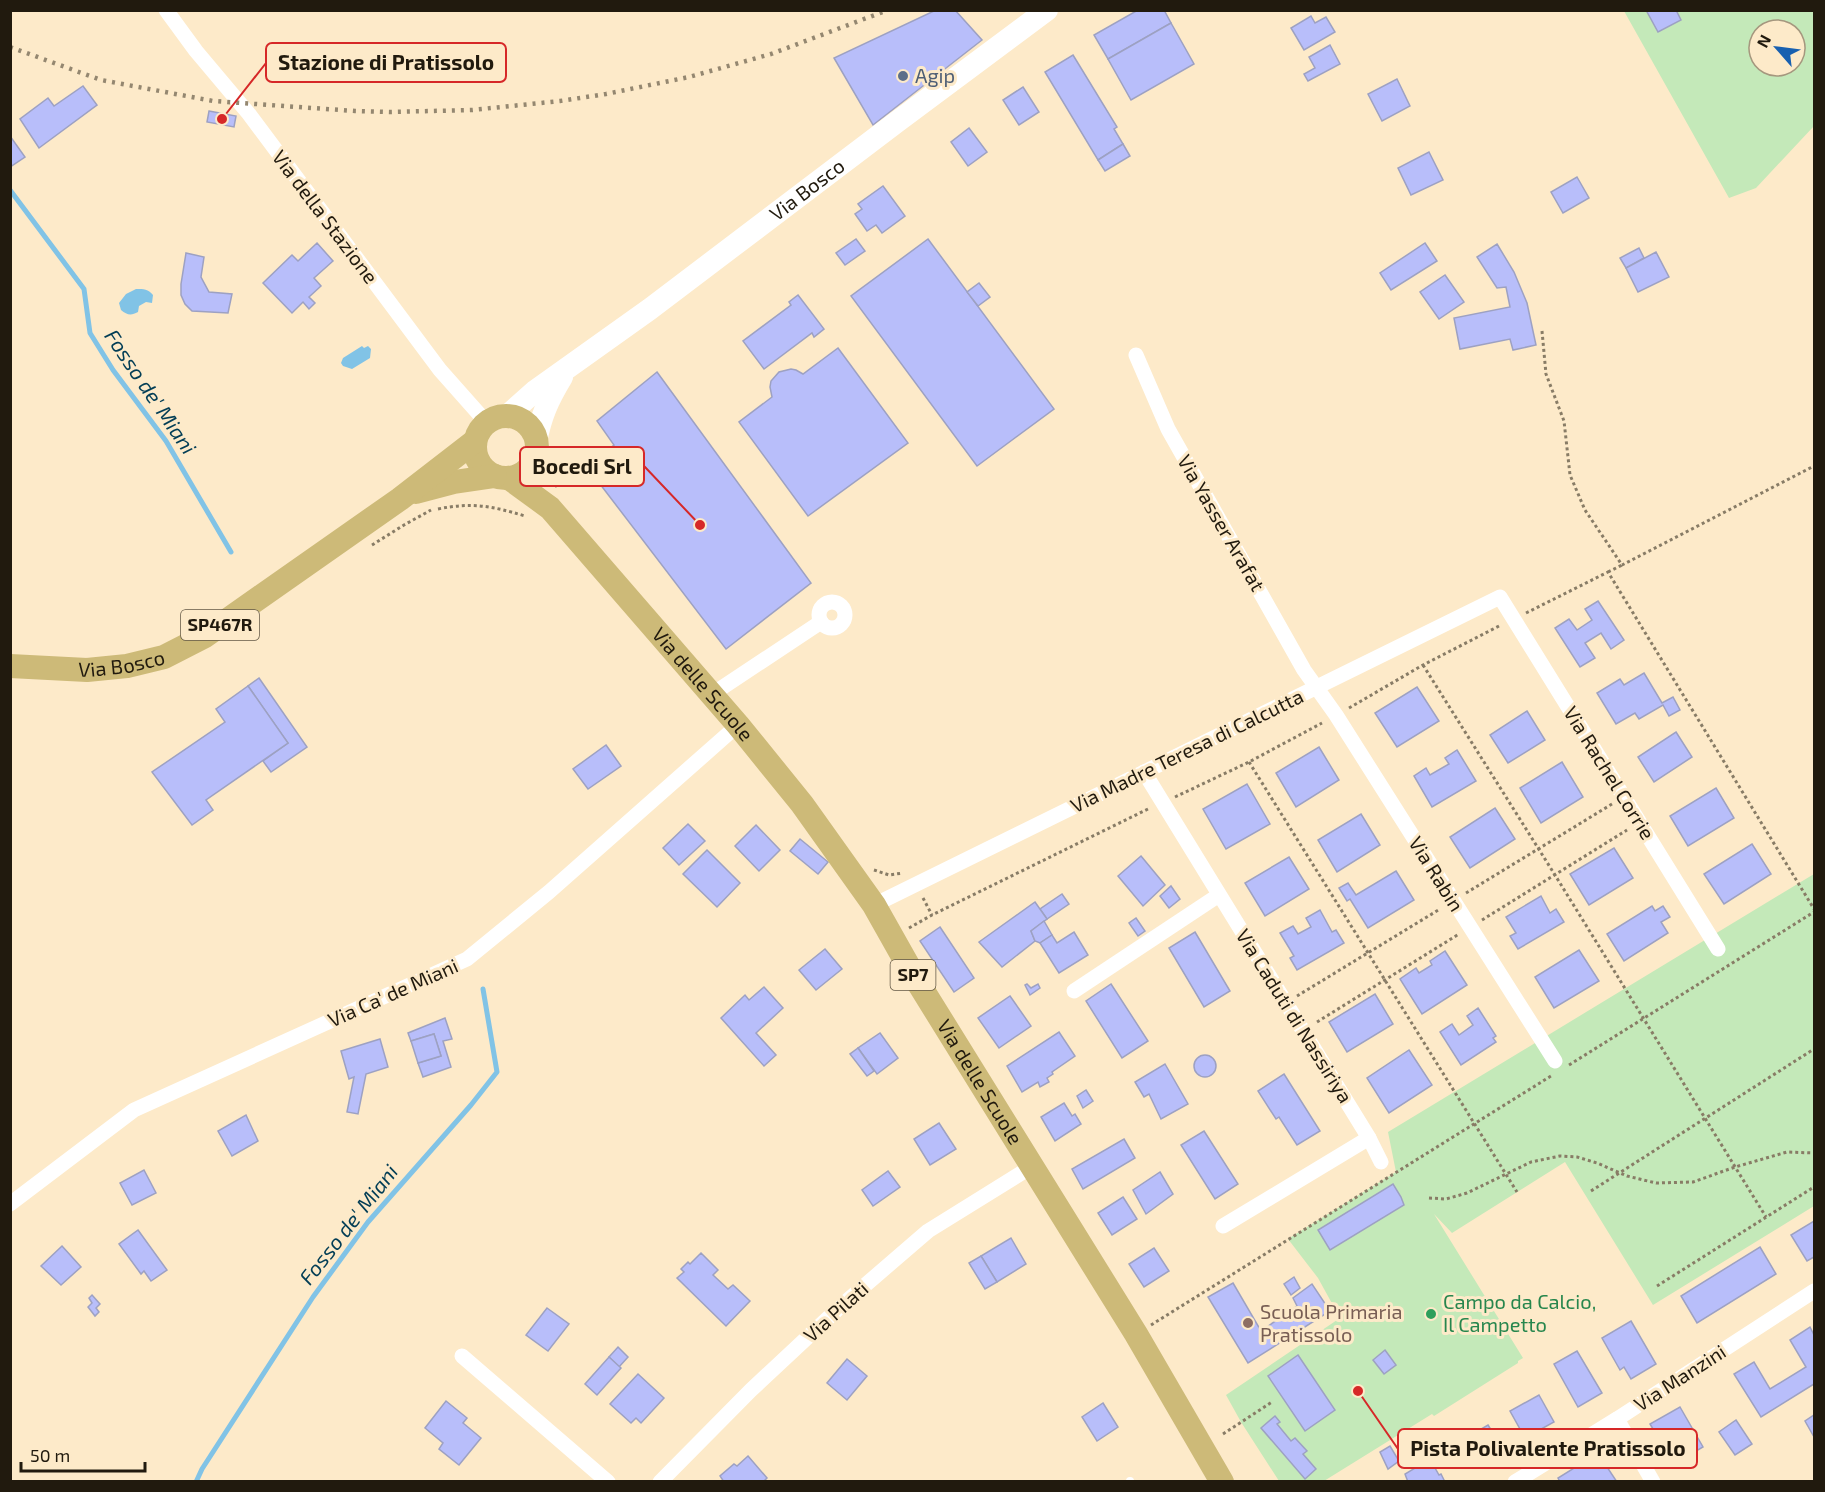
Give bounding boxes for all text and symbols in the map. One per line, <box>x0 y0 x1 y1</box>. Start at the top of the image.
north arrow <box>1747 18 1807 78</box>
text: N <box>1752 31 1774 50</box>
callout: Stazione di Pratissolo <box>266 43 506 82</box>
text: Stazione di Pratissolo <box>278 49 494 74</box>
place label: Agip <box>915 63 955 87</box>
marker: Agip <box>896 69 910 83</box>
street label: Via della Stazione <box>268 145 384 288</box>
street label: Via Bosco <box>764 153 849 225</box>
water label: Fosso de' Miani <box>100 324 202 458</box>
callout: Bocedi Srl <box>520 447 644 486</box>
street label: Via Yasser Arafat <box>1173 450 1271 595</box>
text: Bocedi Srl <box>532 453 632 478</box>
road number: SP467R <box>181 610 259 640</box>
street label: Via delle Scuole <box>648 622 759 745</box>
street label: Via Bosco <box>78 644 167 681</box>
street label: Via Madre Teresa di Calcutta <box>1066 683 1307 817</box>
street label: Via Rachel Corrie <box>1559 701 1660 843</box>
street label: Via Rabin <box>1404 832 1469 915</box>
street label: Via Caduti di Nassiriya <box>1232 924 1358 1107</box>
street label: Via Ca' de Miani <box>324 953 461 1031</box>
road number: SP7 <box>890 960 936 990</box>
street label: Via delle Scuole <box>933 1015 1028 1148</box>
water label: Fosso de' Miani <box>293 1159 402 1289</box>
street label: Via Pilati <box>798 1276 873 1347</box>
place label: Campo da Calcio, Il Campetto <box>1443 1289 1596 1336</box>
place label: Scuola Primaria Pratissolo <box>1260 1299 1402 1346</box>
marker: Campo da Calcio, Il Campetto <box>1424 1307 1438 1321</box>
marker: Scuola Primaria Pratissolo <box>1241 1316 1255 1330</box>
street label: Via Manzini <box>1629 1339 1730 1416</box>
callout: Pista Polivalente Pratissolo <box>1398 1429 1697 1468</box>
scale bar <box>21 1435 146 1473</box>
text: Pista Polivalente Pratissolo <box>1410 1435 1686 1460</box>
text: 50 m <box>30 1444 70 1466</box>

